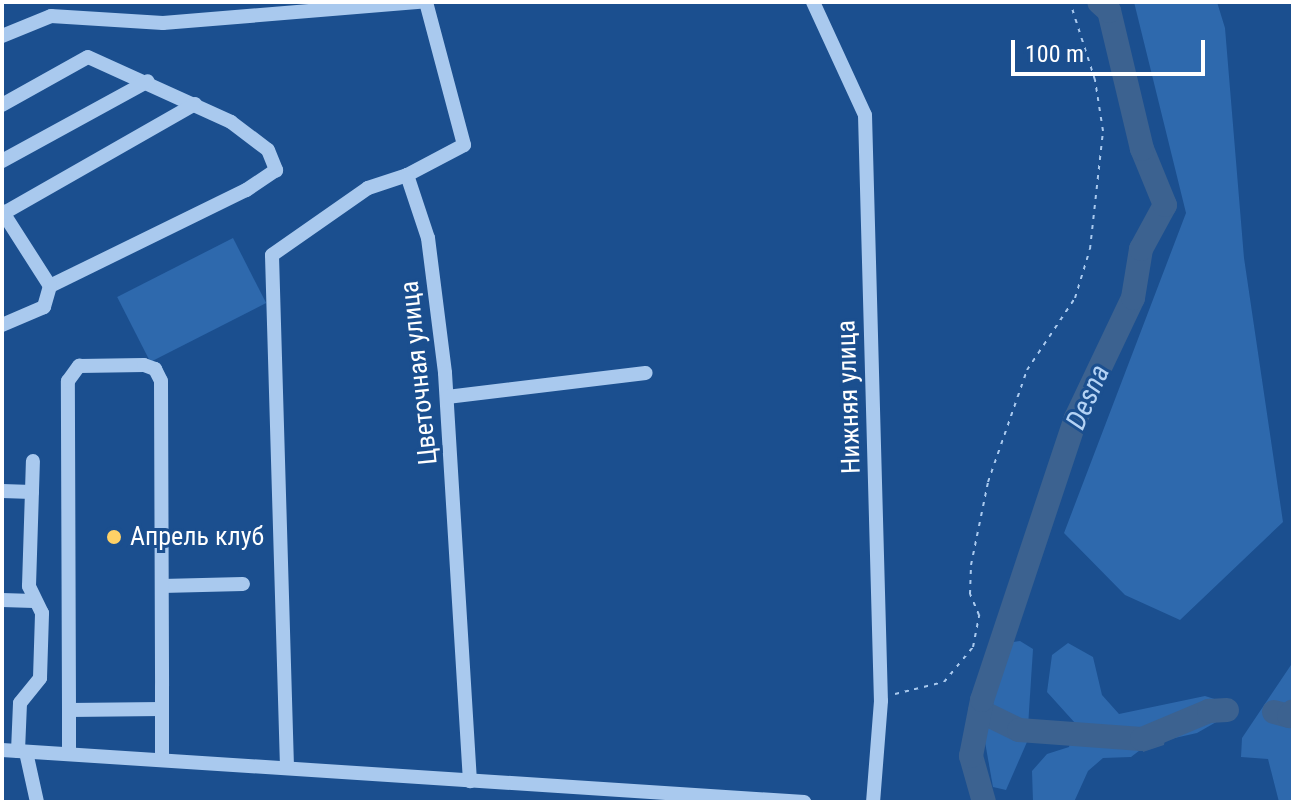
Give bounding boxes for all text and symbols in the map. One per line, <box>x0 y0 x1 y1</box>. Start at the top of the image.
scale bar <box>1015 24 1209 74</box>
text: 100 m <box>1025 40 1084 68</box>
street label: Цветочная улица <box>394 279 444 467</box>
street label: Нижняя улица <box>831 320 867 474</box>
water label: Desna <box>1059 360 1117 434</box>
place label: Апрель клуб <box>130 521 264 553</box>
marker: Апрель клуб <box>105 528 123 546</box>

